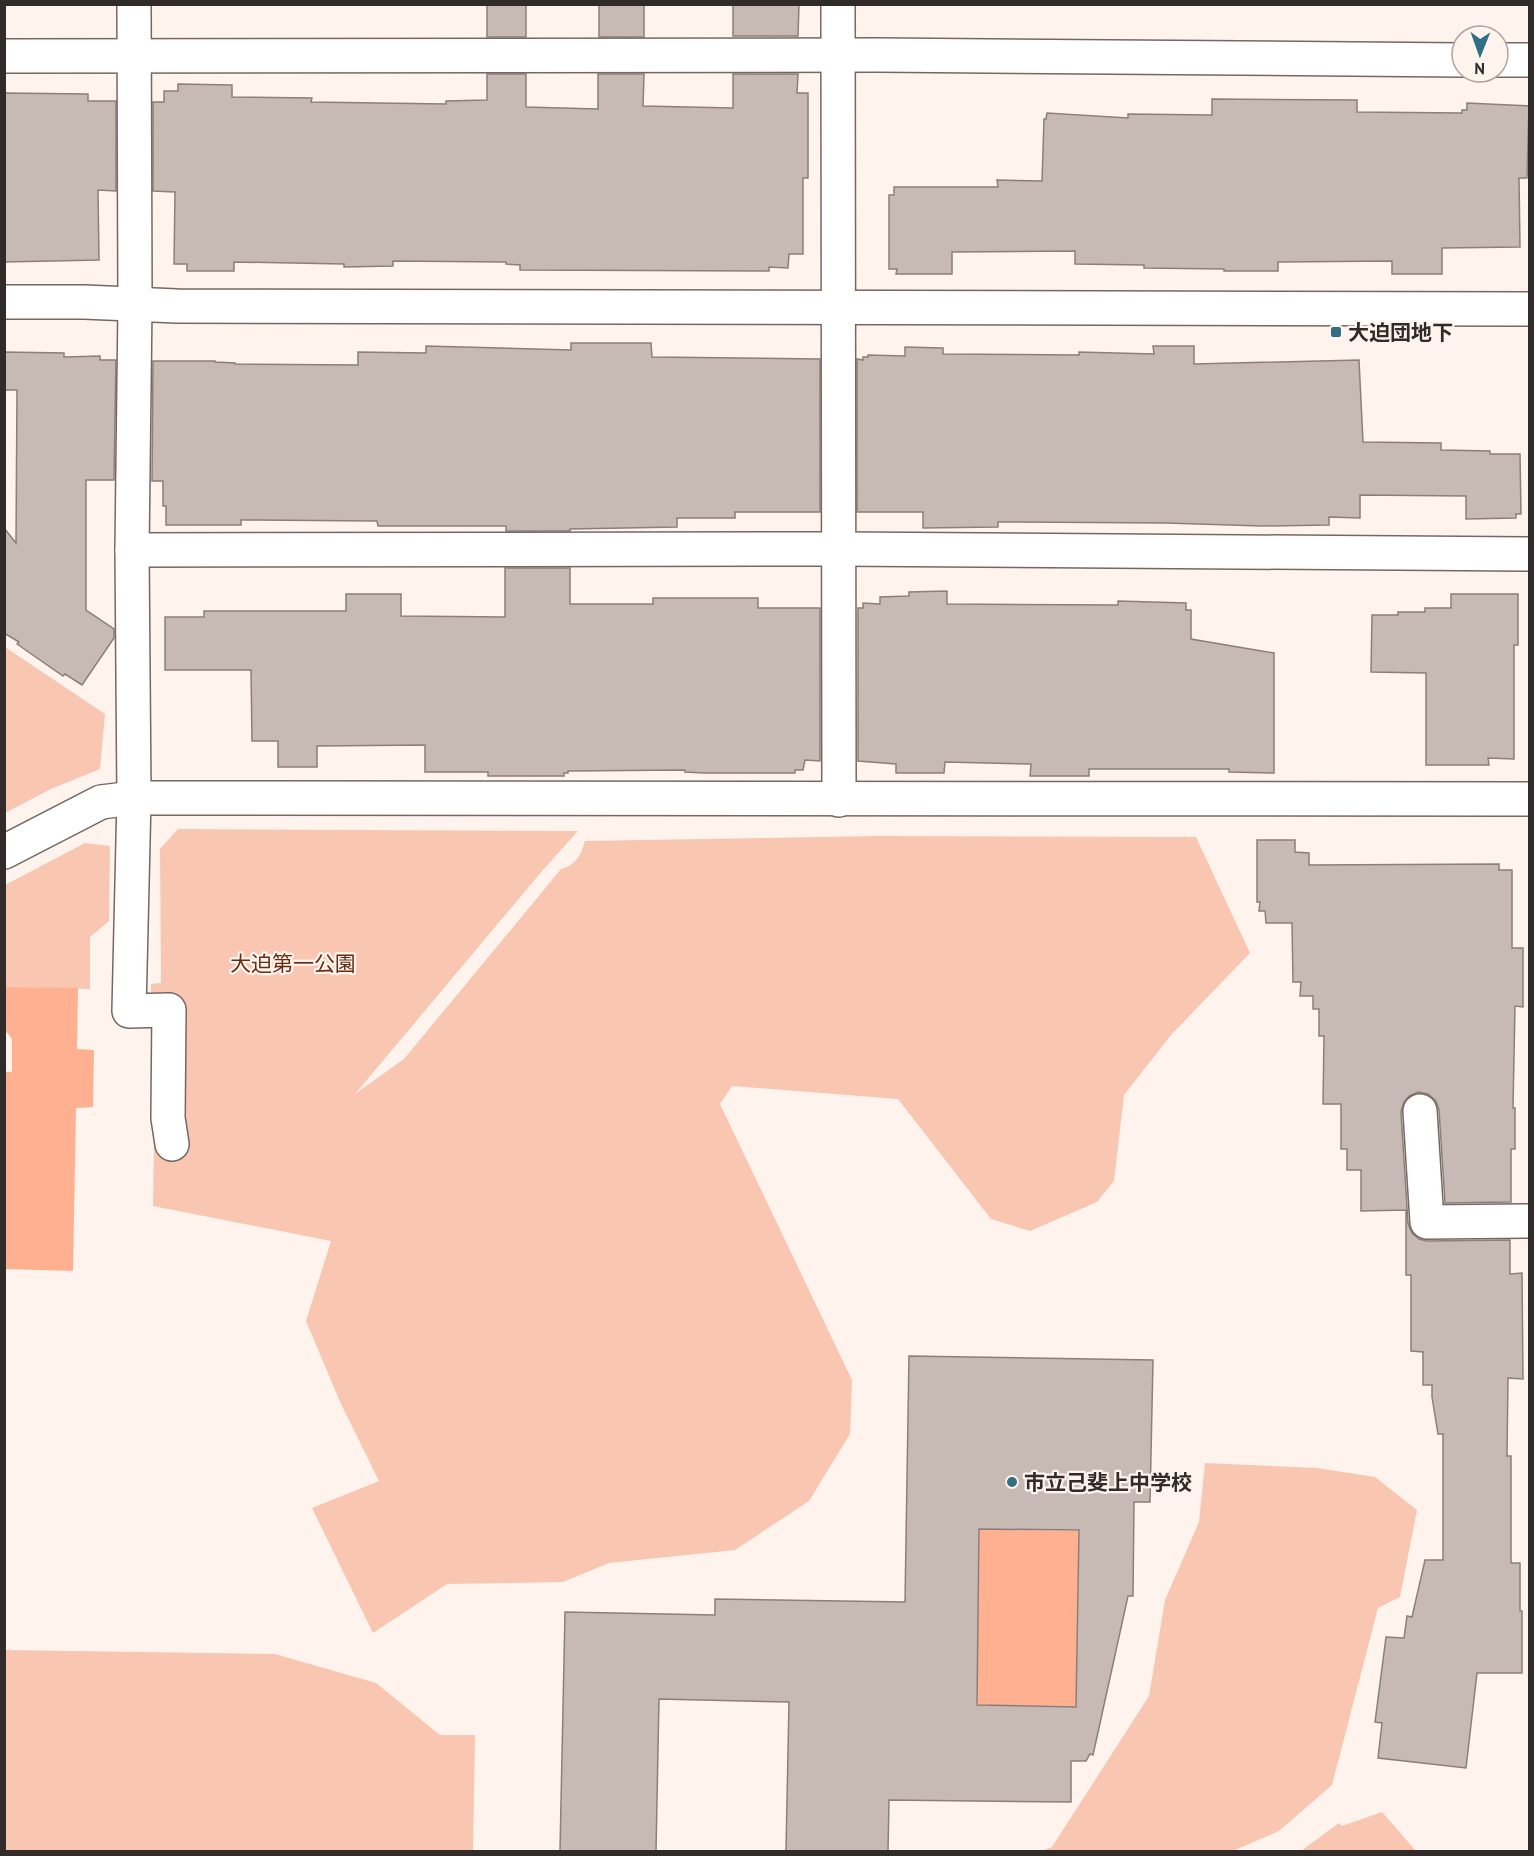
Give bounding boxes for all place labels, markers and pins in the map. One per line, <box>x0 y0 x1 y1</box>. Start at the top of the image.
place label: 大迫団地下 <box>1348 319 1453 346</box>
marker: 大迫団地下 <box>1329 325 1343 339</box>
place label: 市立己斐上中学校 <box>1024 1469 1192 1496</box>
marker: 市立己斐上中学校 <box>1005 1475 1019 1489</box>

